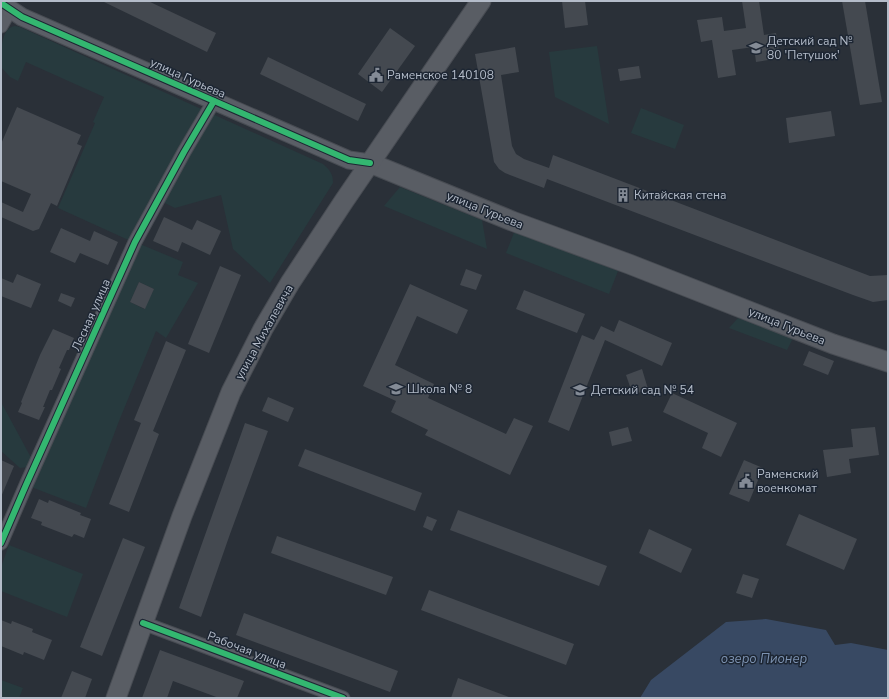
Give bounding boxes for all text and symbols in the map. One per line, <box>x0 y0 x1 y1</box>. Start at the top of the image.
place label: Детский сад № 80 'Петушок' <box>767 33 853 63</box>
school or university icon: Детский сад № 80 'Петушок' <box>748 40 764 56</box>
street label: улица Гурьева <box>148 54 228 102</box>
public building icon: Раменское 140108 <box>368 67 384 83</box>
place label: Раменское 140108 <box>387 67 494 83</box>
street label: улица Гурьева <box>444 187 526 233</box>
building icon: Китайская стена <box>615 187 631 203</box>
place label: Китайская стена <box>634 187 727 203</box>
street label: Лесная улица <box>68 276 114 354</box>
street label: улица Михалевича <box>231 281 297 383</box>
street label: улица Гурьева <box>746 303 828 349</box>
school or university icon: Школа № 8 <box>388 381 404 397</box>
place label: Школа № 8 <box>407 381 472 397</box>
school or university icon: Детский сад № 54 <box>572 382 588 398</box>
place label: Детский сад № 54 <box>591 382 694 398</box>
place label: Раменский военкомат <box>757 466 818 496</box>
public building icon: Раменский военкомат <box>738 473 754 489</box>
street label: Рабочая улица <box>205 628 289 672</box>
water label: озеро Пионер <box>721 650 808 668</box>

